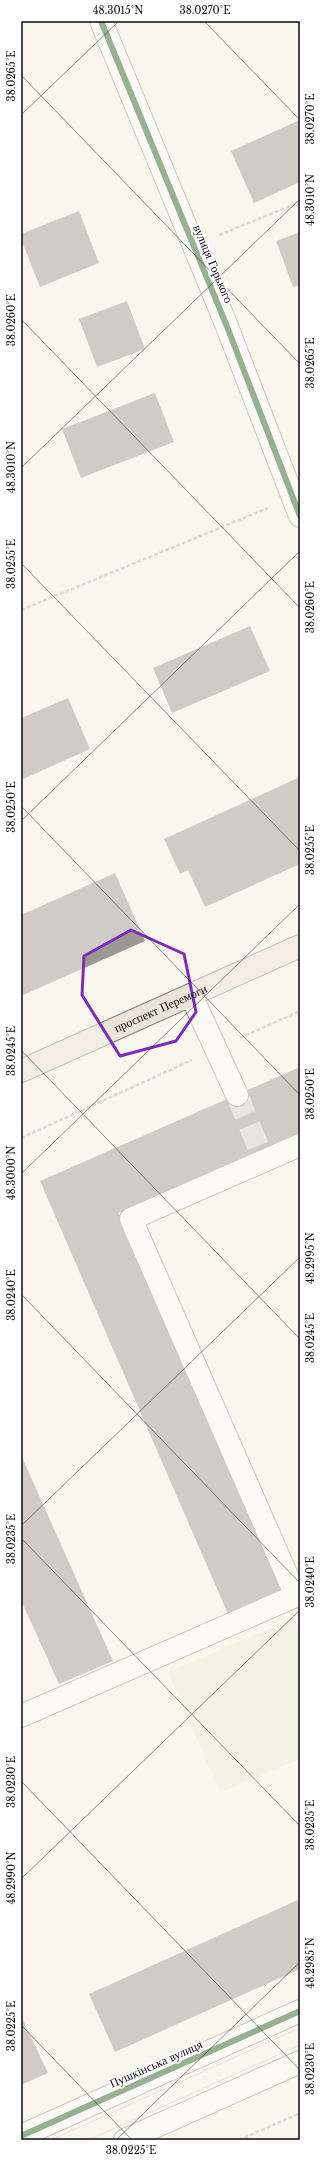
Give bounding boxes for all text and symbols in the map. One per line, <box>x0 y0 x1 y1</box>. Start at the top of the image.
text: 48.3015°N <box>93 4 143 17</box>
text: 38.0270°E <box>180 4 230 17</box>
text: 38.0265°E <box>5 51 18 101</box>
text: 38.0270°E <box>304 94 317 144</box>
text: 48.3010°N <box>304 174 317 226</box>
street label: вулиця Горького <box>190 222 237 305</box>
text: 38.0260°E <box>5 294 18 346</box>
text: 38.0265°E <box>304 338 317 388</box>
text: 48.3010°N <box>5 441 18 493</box>
text: 38.0255°E <box>5 539 18 589</box>
text: 38.0260°E <box>304 581 317 633</box>
text: 38.0250°E <box>5 781 18 833</box>
text: 38.0255°E <box>304 825 317 875</box>
street label: проспект Перемоги <box>112 980 210 1035</box>
text: 38.0245°E <box>5 1026 18 1076</box>
text: 38.0250°E <box>304 1068 317 1120</box>
text: 48.3000°N <box>5 1146 18 1200</box>
text: 48.2995°N <box>304 1232 317 1284</box>
text: 38.0240°E <box>5 1269 18 1321</box>
text: 38.0245°E <box>304 1313 317 1363</box>
text: 38.0235°E <box>5 1514 18 1564</box>
text: 38.0240°E <box>304 1556 317 1608</box>
text: 38.0230°E <box>5 1756 18 1808</box>
text: 38.0235°E <box>304 1800 317 1850</box>
text: 48.2990°N <box>5 1851 18 1905</box>
text: 48.2985°N <box>304 1937 317 1989</box>
text: 38.0225°E <box>5 2001 18 2051</box>
street label: Пушкінська вулиця <box>107 2036 205 2091</box>
text: 38.0230°E <box>304 2043 317 2095</box>
text: 38.0225°E <box>106 2144 156 2157</box>

